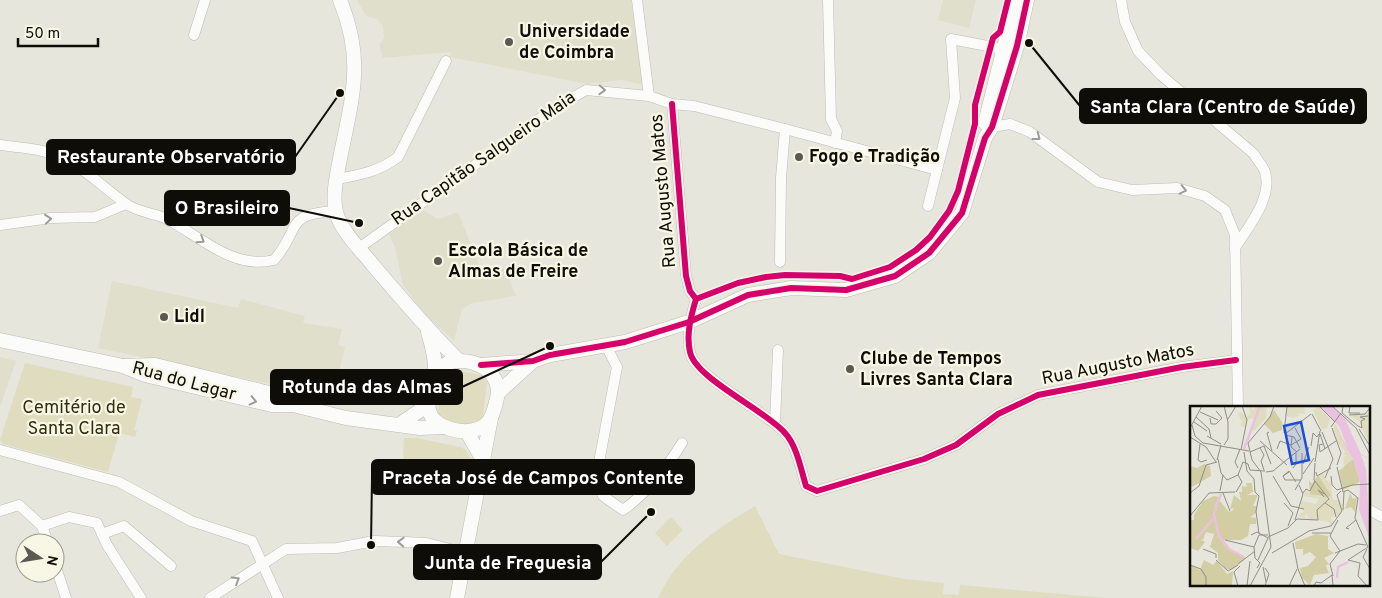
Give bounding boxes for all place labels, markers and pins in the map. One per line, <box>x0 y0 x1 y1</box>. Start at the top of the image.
place label: Universidade de Coimbra <box>519 21 630 65</box>
marker: Universidade de Coimbra <box>503 36 515 48</box>
callout: Santa Clara (Centro de Saúde) <box>1080 89 1366 123</box>
callout: Restaurante Observatório <box>47 140 295 174</box>
place label: Fogo e Tradição <box>809 146 940 169</box>
marker: Fogo e Tradição <box>793 151 805 163</box>
callout: O Brasileiro <box>165 191 289 225</box>
place label: Escola Básica de Almas de Freire <box>448 240 588 284</box>
marker: Escola Básica de Almas de Freire <box>432 255 444 267</box>
place label: Lidl <box>174 306 205 329</box>
marker: Lidl <box>158 311 170 323</box>
place label: Clube de Tempos Livres Santa Clara <box>860 348 1013 392</box>
marker: Clube de Tempos Livres Santa Clara <box>844 363 856 375</box>
callout: Rotunda das Almas <box>271 370 462 404</box>
callout: Praceta José de Campos Contente <box>372 460 694 494</box>
callout: Junta de Freguesia <box>414 545 601 579</box>

